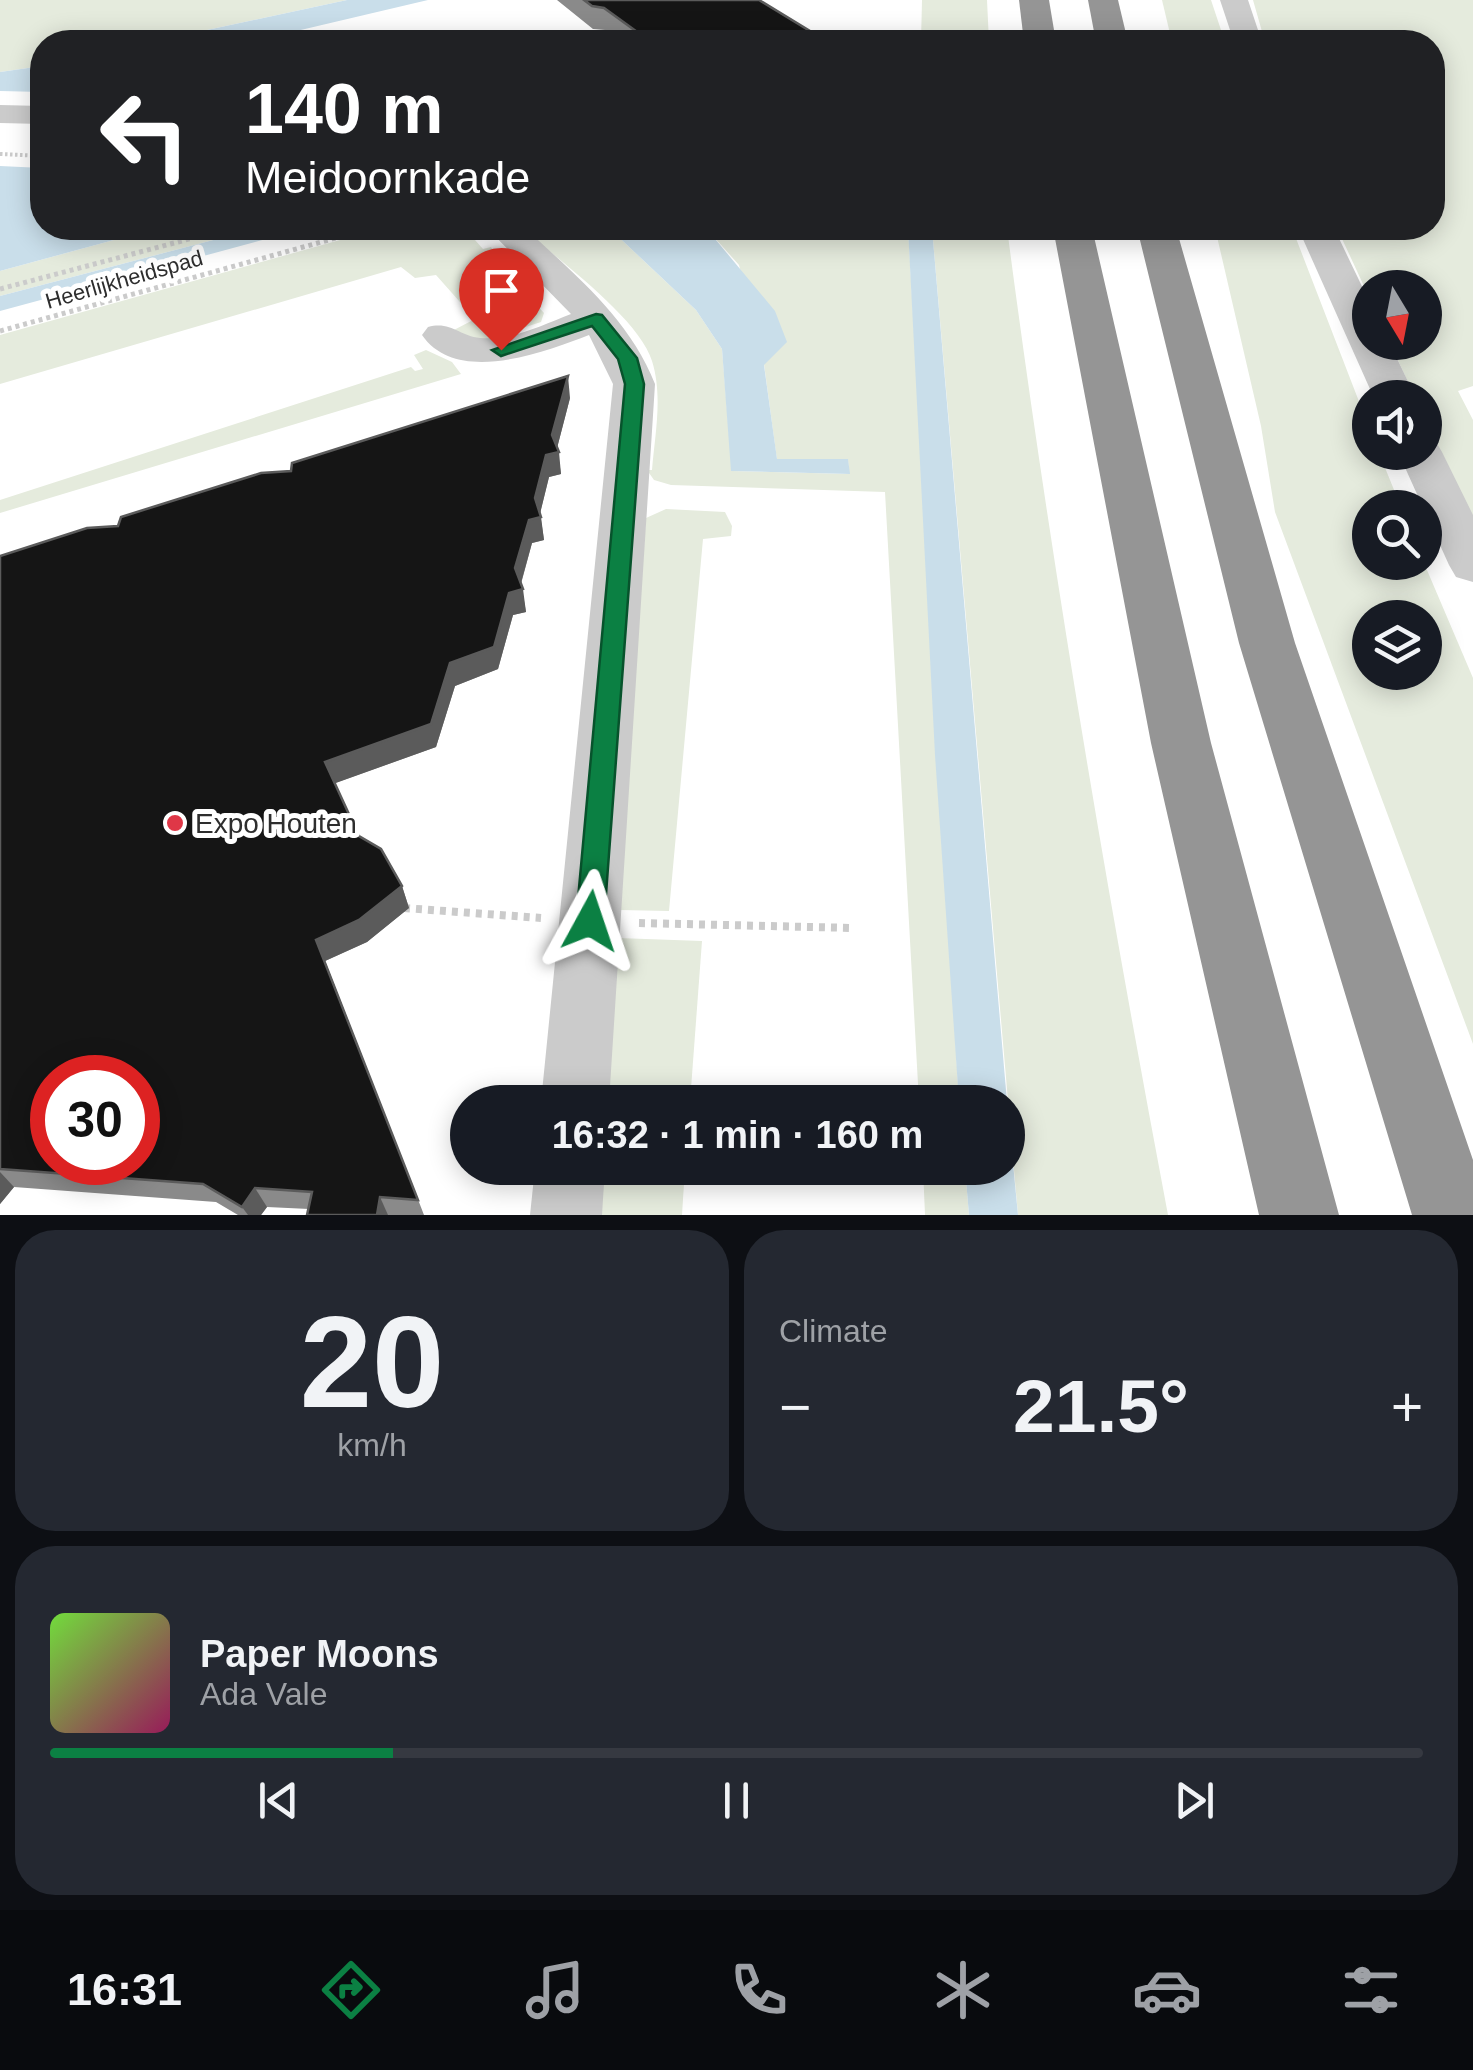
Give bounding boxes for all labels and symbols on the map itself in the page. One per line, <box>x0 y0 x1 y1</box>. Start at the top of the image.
street label: Heerlijkheidspad <box>43 245 206 314</box>
pin <box>459 248 544 351</box>
north arrow <box>1352 270 1442 360</box>
place label: Expo Houten <box>195 808 357 839</box>
marker: Expo Houten <box>164 812 186 834</box>
position arrow <box>538 869 642 973</box>
speed limit sign: 30 <box>30 1055 160 1185</box>

